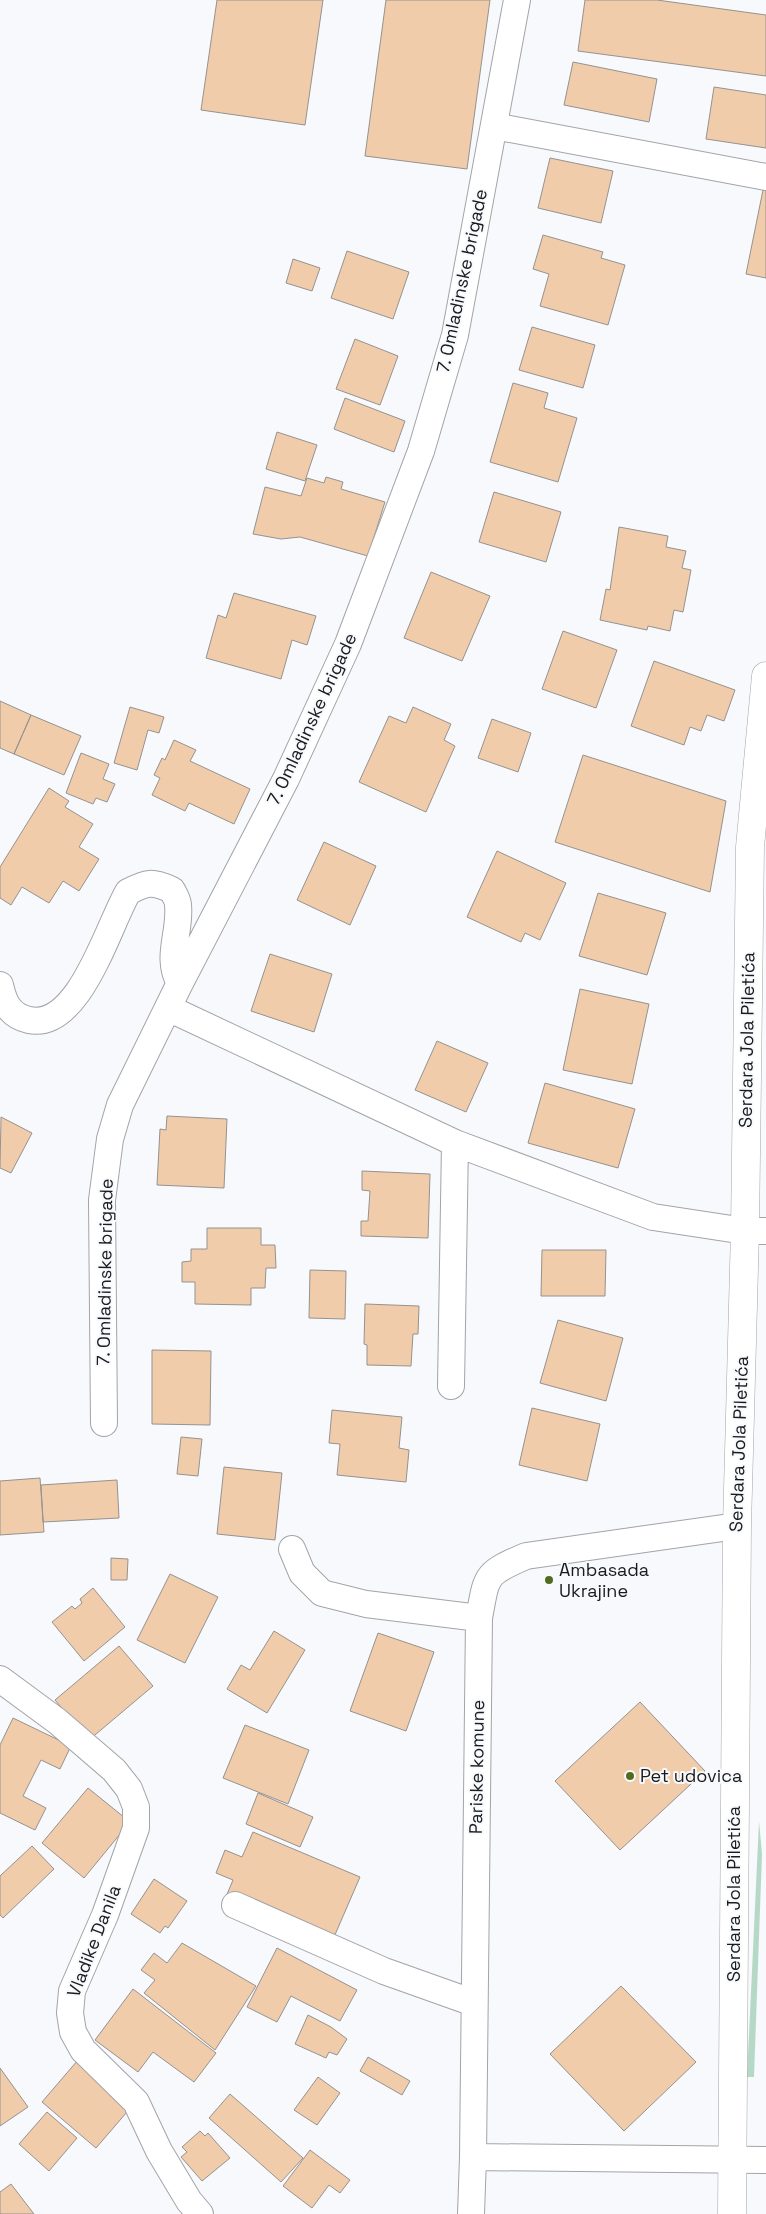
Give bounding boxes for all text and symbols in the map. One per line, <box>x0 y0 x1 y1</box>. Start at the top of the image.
street label: 7. Omladinske brigade <box>431 187 492 375</box>
street label: 7. Omladinske brigade <box>262 629 362 809</box>
street label: Serdara Jola Piletića <box>733 952 760 1128</box>
street label: 7. Omladinske brigade <box>91 1178 118 1366</box>
street label: Serdara Jola Piletića <box>724 1356 753 1532</box>
place label: Ambasada Ukrajine <box>559 1558 649 1602</box>
marker: Ambasada Ukrajine <box>543 1574 555 1586</box>
street label: Pariske komune <box>464 1700 489 1834</box>
place label: Pet udovica <box>640 1764 742 1787</box>
marker: Pet udovica <box>624 1770 636 1782</box>
street label: Serdara Jola Piletića <box>722 1806 745 1982</box>
street label: Vladike Danila <box>62 1881 126 2000</box>

